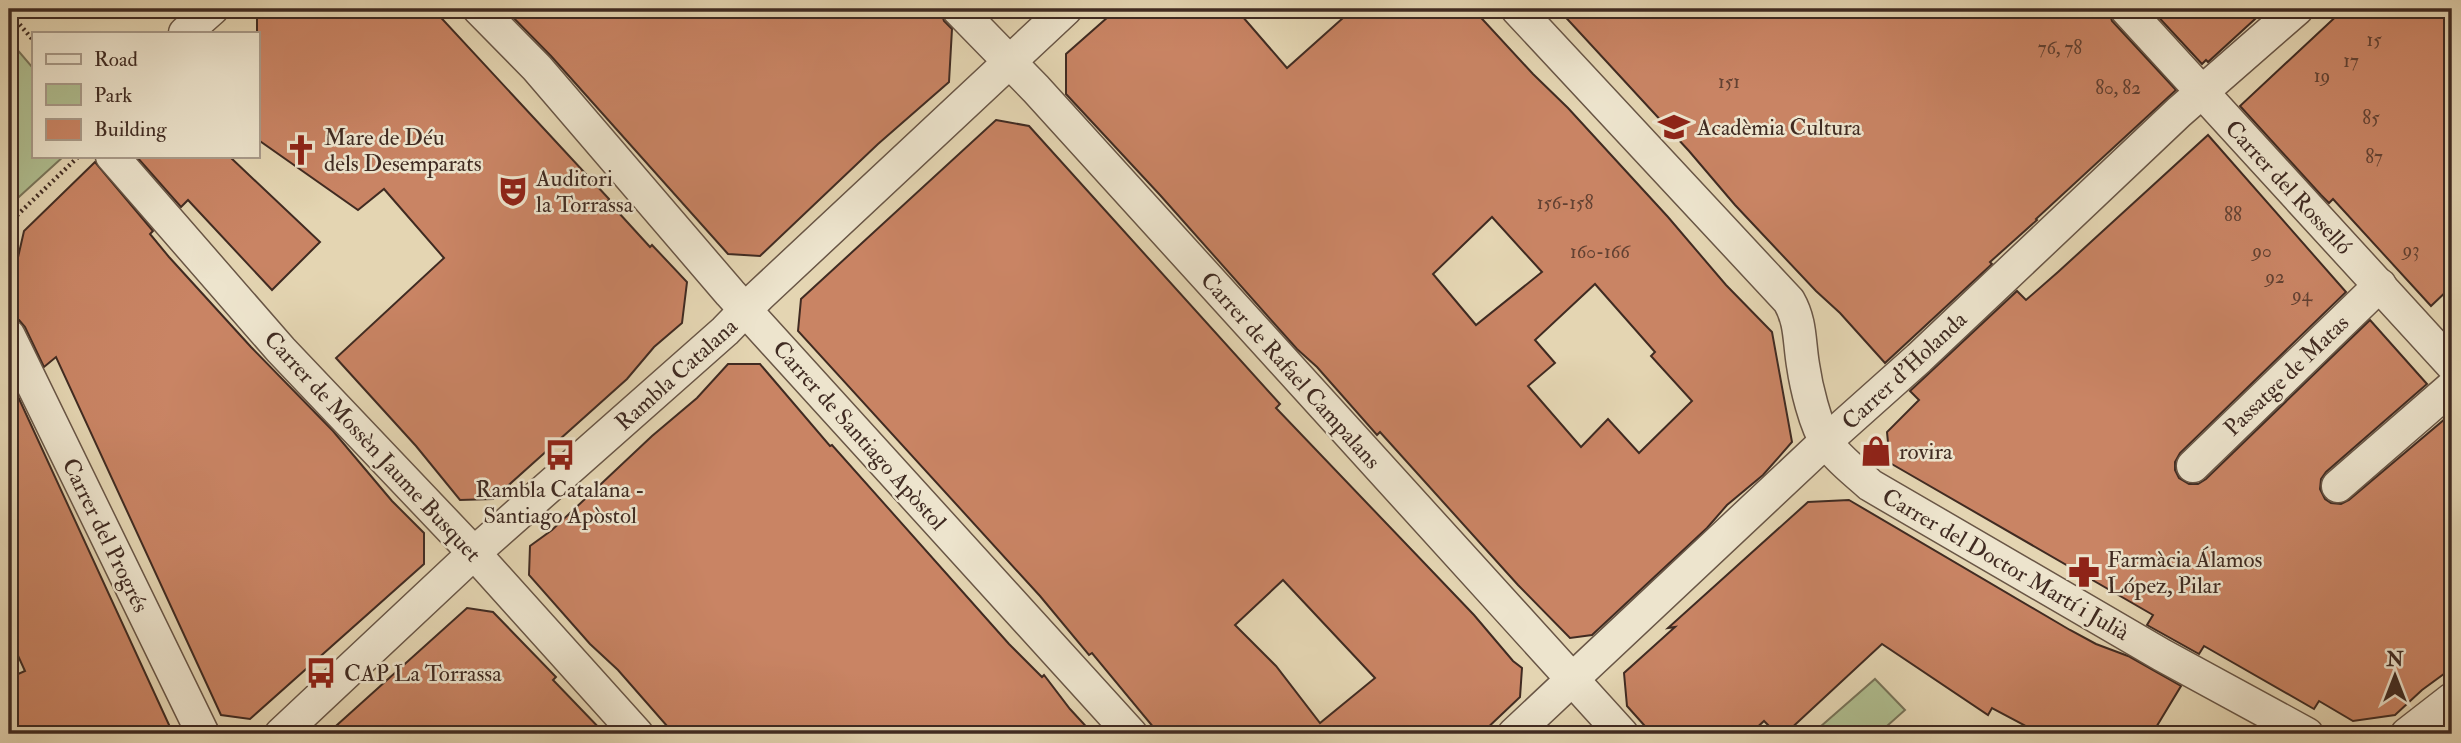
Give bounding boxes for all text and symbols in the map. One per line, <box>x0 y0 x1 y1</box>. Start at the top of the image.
house number: 15 <box>2366 28 2382 52</box>
legend <box>32 32 259 158</box>
house number: 76, 78 <box>2038 36 2082 60</box>
text: Road <box>94 46 139 73</box>
house number: 17 <box>2343 49 2359 73</box>
house number: 19 <box>2314 64 2330 88</box>
house number: 151 <box>1718 70 1740 94</box>
house number: 80, 82 <box>2095 76 2141 100</box>
text: Park <box>94 82 132 109</box>
house number: 85 <box>2362 106 2380 130</box>
school or university icon: Acadèmia Cultura <box>1657 110 1691 144</box>
place label: Acadèmia Cultura <box>1696 113 1862 142</box>
street label: Carrer del Rosselló <box>2219 114 2358 261</box>
text: Building <box>94 116 167 143</box>
place label: Mare de Déu dels Desemparats <box>324 123 482 179</box>
church icon: Mare de Déu dels Desemparats <box>284 133 318 167</box>
house number: 87 <box>2365 145 2383 169</box>
place label: Auditori la Torrassa <box>535 164 634 219</box>
theatre icon: Auditori la Torrassa <box>496 174 530 208</box>
house number: 156-158 <box>1537 191 1593 215</box>
house number: 88 <box>2224 203 2242 227</box>
house number: 93 <box>2400 238 2420 262</box>
house number: 90 <box>2250 239 2272 263</box>
house number: 160-166 <box>1570 240 1631 264</box>
house number: 92 <box>2263 265 2285 289</box>
street label: Carrer de Rafael Campalans <box>1194 266 1387 476</box>
house number: 94 <box>2290 283 2313 307</box>
street label: Carrer d'Holanda <box>1836 305 1973 436</box>
street label: Passatge de Matas <box>2218 308 2355 442</box>
street label: Rambla Catalana <box>609 311 744 437</box>
street label: Carrer de Mossèn Jaume Busquet <box>258 325 487 568</box>
street label: Carrer de Santiago Apòstol <box>766 334 953 537</box>
shop icon: rovira <box>1859 434 1893 468</box>
place label: rovira <box>1899 437 1953 466</box>
bus stop icon: Rambla Catalana - Santiago Apòstol <box>543 438 577 472</box>
street label: Carrer del Progrés <box>56 453 155 617</box>
place label: Rambla Catalana - Santiago Apòstol <box>475 475 645 531</box>
street label: Carrer del Doctor Martí i Julià <box>1877 482 2135 647</box>
place label: Farmàcia Álamos López, Pilar <box>2107 545 2263 601</box>
pharmacy icon: Farmàcia Álamos López, Pilar <box>2067 555 2101 589</box>
north arrow <box>2360 642 2430 712</box>
text: N <box>2385 648 2404 672</box>
bus stop icon: CAP La Torrassa <box>304 656 338 690</box>
place label: CAP La Torrassa <box>344 659 502 688</box>

